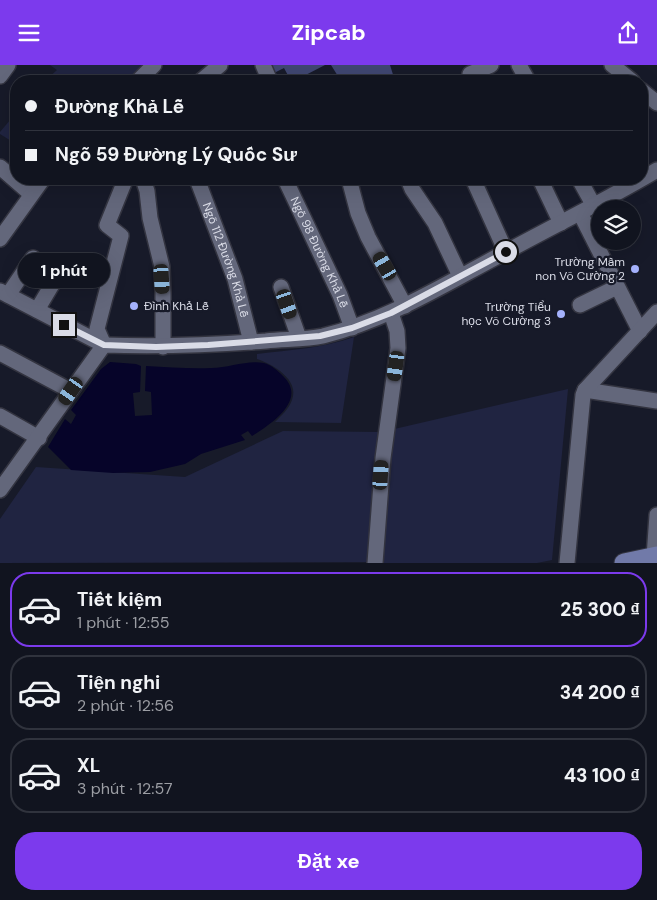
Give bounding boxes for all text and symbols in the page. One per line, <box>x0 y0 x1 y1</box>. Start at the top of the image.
text: Zipcab <box>291 18 366 47</box>
icon: menu <box>15 19 43 47</box>
icon: share <box>614 19 642 47</box>
text: Đường Khả Lễ <box>55 94 184 119</box>
text: Ngõ 59 Đường Lý Quốc Sư <box>55 142 297 167</box>
street label: Ngõ 98 Đường Khả Lễ <box>287 194 352 310</box>
street label: Ngõ 112 Đường Khả Lễ <box>199 200 252 319</box>
map controls <box>591 200 641 250</box>
button: layers <box>591 200 641 250</box>
route start <box>495 241 517 263</box>
car <box>371 249 398 283</box>
callout: 1 phút <box>18 253 110 287</box>
place label: Trường Mầm non Võ Cường 2 <box>535 254 625 284</box>
text: 1 phút <box>40 260 88 281</box>
marker: Trường Mầm non Võ Cường 2 <box>629 263 641 275</box>
car <box>153 264 170 294</box>
car <box>275 287 298 321</box>
place label: Đình Khả Lễ <box>144 298 209 314</box>
place label: Trường Tiểu học Võ Cường 3 <box>461 299 551 329</box>
marker: Đình Khả Lễ <box>128 300 140 312</box>
marker: Trường Tiểu học Võ Cường 3 <box>555 308 567 320</box>
route end <box>53 314 75 336</box>
car <box>386 350 405 382</box>
car <box>56 374 85 408</box>
car <box>372 460 389 490</box>
icon: car <box>17 587 62 632</box>
text: Tiết kiệm <box>77 587 162 612</box>
text: 25 300 ₫ <box>560 597 640 622</box>
text: 1 phút · 12:55 <box>77 612 170 633</box>
icon: car <box>17 670 62 715</box>
text: Tiện nghi <box>77 670 160 695</box>
text: 34 200 ₫ <box>560 680 640 705</box>
text: 2 phút · 12:56 <box>77 695 174 716</box>
icon: car <box>17 753 62 798</box>
text: XL <box>77 753 100 778</box>
text: 43 100 ₫ <box>564 763 640 788</box>
text: 3 phút · 12:57 <box>77 778 173 799</box>
button: Đặt xe <box>15 832 642 890</box>

